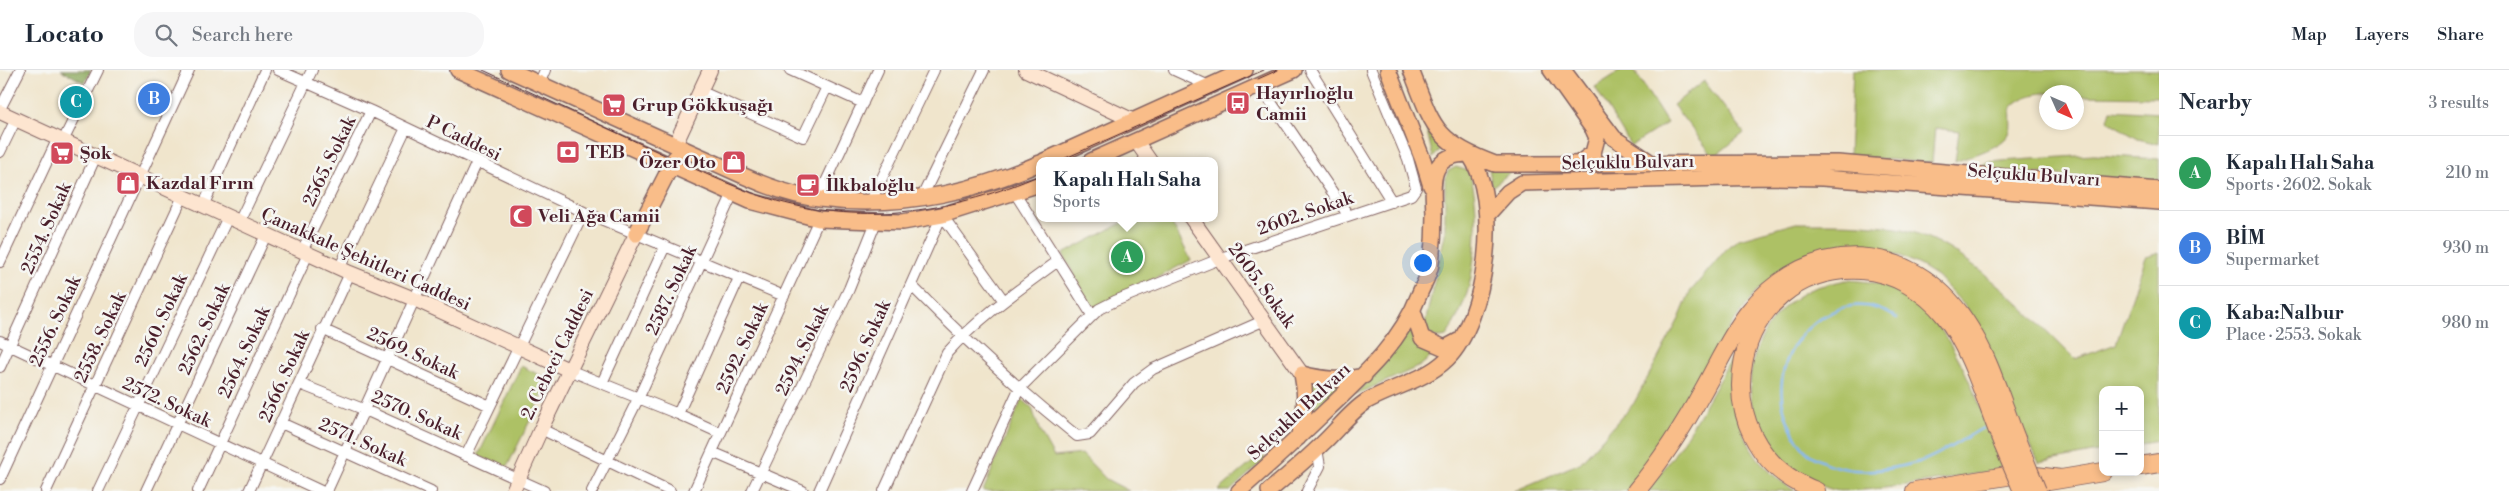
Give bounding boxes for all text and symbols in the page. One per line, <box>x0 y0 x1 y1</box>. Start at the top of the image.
search box <box>134 12 484 57</box>
text: Locato <box>25 20 104 50</box>
icon: search <box>152 21 180 49</box>
text: Search here <box>192 23 293 47</box>
text: Map <box>2292 23 2327 46</box>
text: Layers <box>2355 23 2409 46</box>
text: Share <box>2437 23 2484 46</box>
pin: B <box>138 80 170 118</box>
place label: Hayırlıoğlu Camii <box>1256 82 1354 126</box>
pin: C <box>60 83 92 121</box>
north arrow <box>2039 85 2084 130</box>
bus stop icon: Hayırlıoğlu Camii <box>1225 90 1251 116</box>
text: Nearby <box>2179 90 2252 116</box>
supermarket icon: Grup Gökkuşağı <box>601 92 627 118</box>
text: 3 results <box>2428 93 2489 113</box>
place label: Grup Gökkuşağı <box>632 94 773 117</box>
street label: P Caddesi <box>422 110 505 167</box>
street label: 2565. Sokak <box>298 111 362 210</box>
bank icon: TEB <box>555 139 581 165</box>
supermarket icon: Şok <box>49 140 75 166</box>
place label: TEB <box>586 141 625 164</box>
place label: Şok <box>80 142 113 165</box>
shop icon: Özer Oto <box>721 149 747 175</box>
street label: Selçuklu Bulvarı <box>1561 150 1695 175</box>
place label: Özer Oto <box>639 151 716 174</box>
text: Kapalı Halı Saha <box>2226 151 2374 175</box>
popup <box>1036 157 1218 222</box>
street label: Selçuklu Bulvarı <box>1967 159 2101 192</box>
text: A <box>2189 163 2201 183</box>
text: 210 m <box>2445 163 2489 183</box>
text: Kapalı Halı Saha <box>1053 168 1201 192</box>
shop icon: Kazdal Fırın <box>115 170 141 196</box>
place label: Kazdal Fırın <box>146 172 253 195</box>
cafe icon: İlkbaloğlu <box>795 172 821 198</box>
place label: İlkbaloğlu <box>826 174 915 197</box>
text: Sports · 2602. Sokak <box>2226 175 2371 195</box>
street label: 2554. Sokak <box>16 177 78 278</box>
street label: 2602. Sokak <box>1254 186 1358 241</box>
text: Sports <box>1053 192 1100 212</box>
street label: Çanakkale Şehitleri Caddesi <box>257 203 474 316</box>
mosque icon: Veli Ağa Camii <box>508 203 534 229</box>
place label: Veli Ağa Camii <box>537 205 660 228</box>
text: BİM <box>2226 226 2265 250</box>
pin: A <box>1111 238 1143 276</box>
street label: 2605. Sokak <box>1223 238 1301 334</box>
text: B <box>2189 238 2201 258</box>
text: 930 m <box>2443 238 2489 258</box>
street label: 2587. Sokak <box>641 240 703 339</box>
your location <box>1410 250 1436 276</box>
text: Supermarket <box>2226 250 2320 270</box>
street label: 2560. Sokak <box>130 269 194 370</box>
street label: 2556. Sokak <box>24 271 87 370</box>
street label: 2562. Sokak <box>173 278 236 379</box>
street label: 2. Cebeci Caddesi <box>516 285 599 423</box>
street label: 2558. Sokak <box>69 287 132 386</box>
street label: 2596. Sokak <box>835 295 897 396</box>
street label: 2592. Sokak <box>711 297 774 398</box>
street label: 2594. Sokak <box>771 300 835 399</box>
street label: 2564. Sokak <box>213 301 276 402</box>
text: Kaba:Nalbur <box>2226 301 2344 325</box>
text: C <box>2189 313 2201 333</box>
text: 980 m <box>2442 313 2489 333</box>
street label: 2569. Sokak <box>363 322 464 385</box>
street label: 2566. Sokak <box>254 325 316 426</box>
text: Place · 2553. Sokak <box>2226 325 2361 345</box>
street label: Selçuklu Bulvarı <box>1243 358 1356 465</box>
street label: 2572. Sokak <box>119 372 216 434</box>
street label: 2570. Sokak <box>368 385 467 446</box>
map controls <box>2099 386 2144 476</box>
button: + <box>2099 386 2144 431</box>
street label: 2571. Sokak <box>315 413 412 473</box>
button: − <box>2099 431 2144 476</box>

